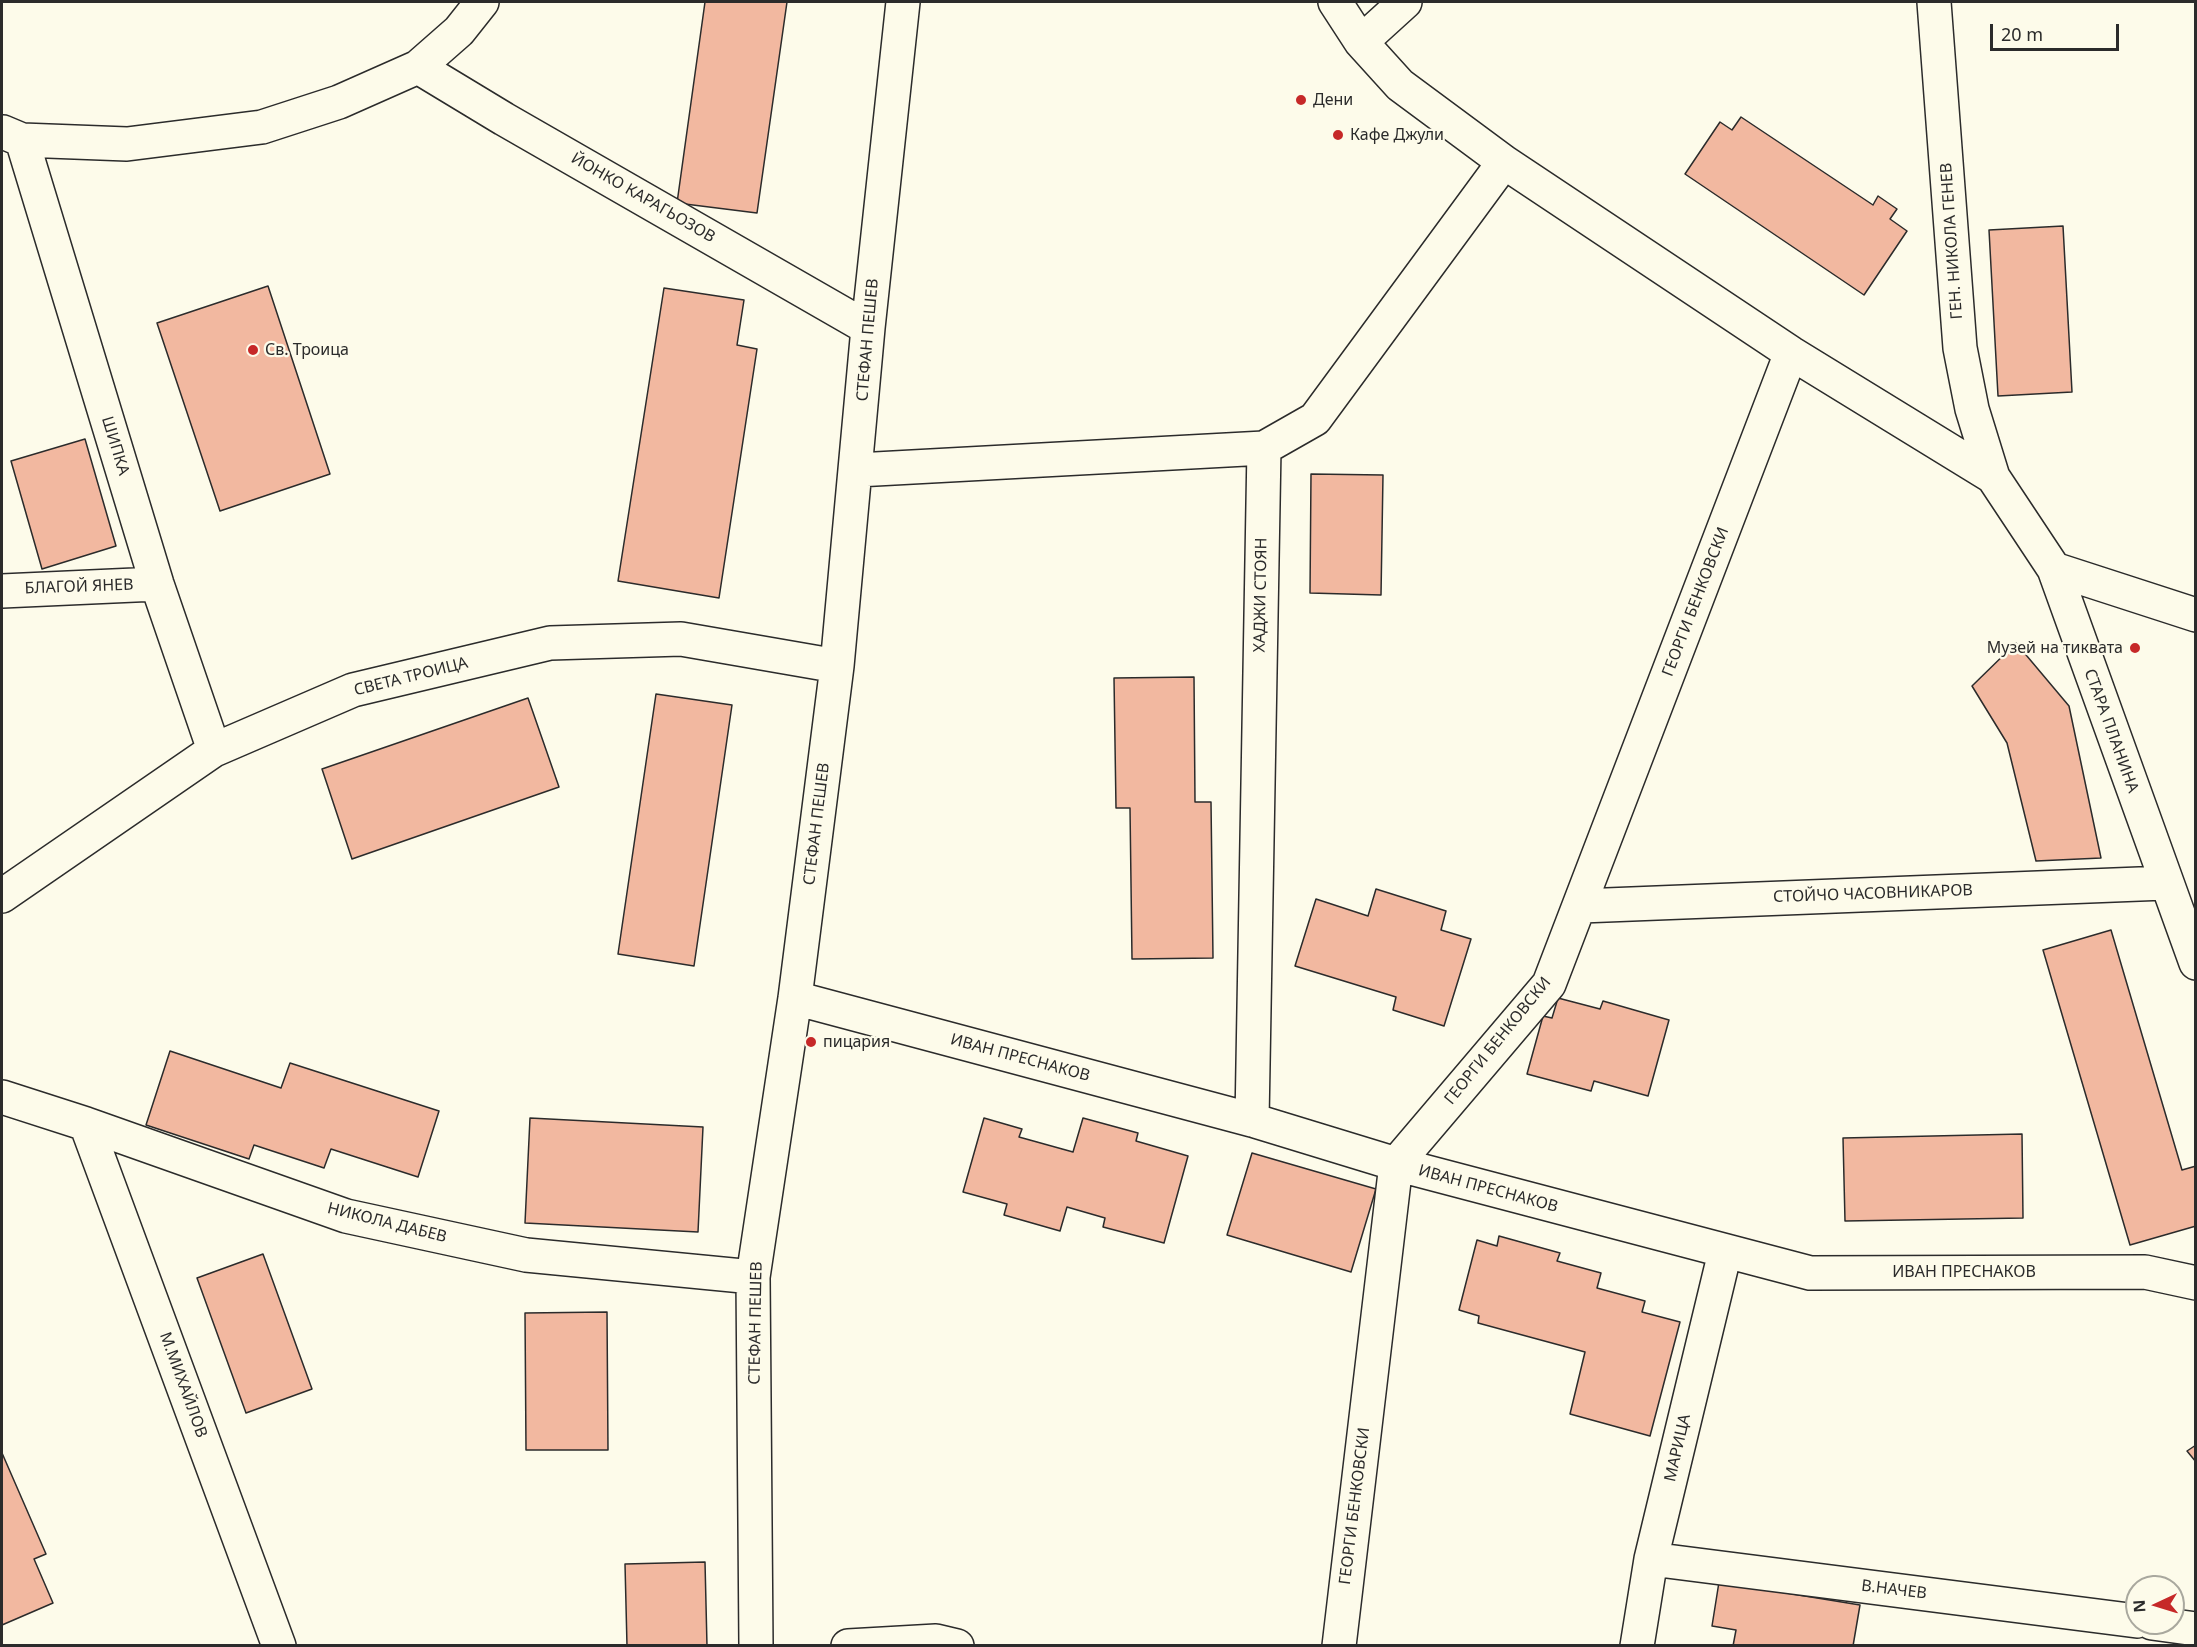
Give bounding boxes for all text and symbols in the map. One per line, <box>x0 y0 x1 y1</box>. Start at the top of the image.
scale bar <box>1993 12 2122 50</box>
text: 20 m <box>2001 22 2043 46</box>
place label: Дени <box>1313 90 1353 110</box>
marker: Дени <box>1294 93 1308 107</box>
place label: Кафе Джули <box>1350 125 1444 145</box>
marker: Кафе Джули <box>1331 128 1345 142</box>
street label: ЙОНКО КАРАГЬОЗОВ <box>568 149 718 247</box>
street label: ГЕН. НИКОЛА ГЕНЕВ <box>1937 162 1967 320</box>
street label: СТЕФАН ПЕШЕВ <box>853 278 883 402</box>
place label: Св. Троица <box>265 340 349 360</box>
marker: Св. Троица <box>246 343 260 357</box>
street label: ШИПКА <box>97 414 133 478</box>
street label: ГЕОРГИ БЕНКОВСКИ <box>1659 525 1733 679</box>
street label: ХАДЖИ СТОЯН <box>1250 537 1272 653</box>
street label: БЛАГОЙ ЯНЕВ <box>24 576 134 598</box>
place label: Музей на тиквата <box>1987 638 2123 658</box>
marker: Музей на тиквата <box>2128 641 2142 655</box>
street label: СВЕТА ТРОИЦА <box>352 654 470 700</box>
street label: СТАРА ПЛАНИНА <box>2080 666 2142 796</box>
street label: СТЕФАН ПЕШЕВ <box>800 762 834 886</box>
street label: СТОЙЧО ЧАСОВНИКАРОВ <box>1773 881 1973 907</box>
street label: ГЕОРГИ БЕНКОВСКИ <box>1441 973 1555 1109</box>
street label: ИВАН ПРЕСНАКОВ <box>948 1030 1092 1086</box>
place label: пицария <box>823 1032 890 1052</box>
marker: пицария <box>804 1035 818 1049</box>
street label: ИВАН ПРЕСНАКОВ <box>1416 1161 1560 1217</box>
street label: НИКОЛА ДАБЕВ <box>325 1199 449 1247</box>
street label: СТЕФАН ПЕШЕВ <box>745 1261 767 1385</box>
street label: ИВАН ПРЕСНАКОВ <box>1892 1262 2036 1282</box>
street label: М.МИХАЙЛОВ <box>155 1330 211 1440</box>
street label: МАРИЦА <box>1661 1412 1695 1484</box>
street label: ГЕОРГИ БЕНКОВСКИ <box>1336 1426 1374 1586</box>
north arrow <box>2125 1575 2185 1635</box>
street label: В.НАЧЕВ <box>1860 1576 1928 1604</box>
text: N <box>2128 1599 2150 1613</box>

